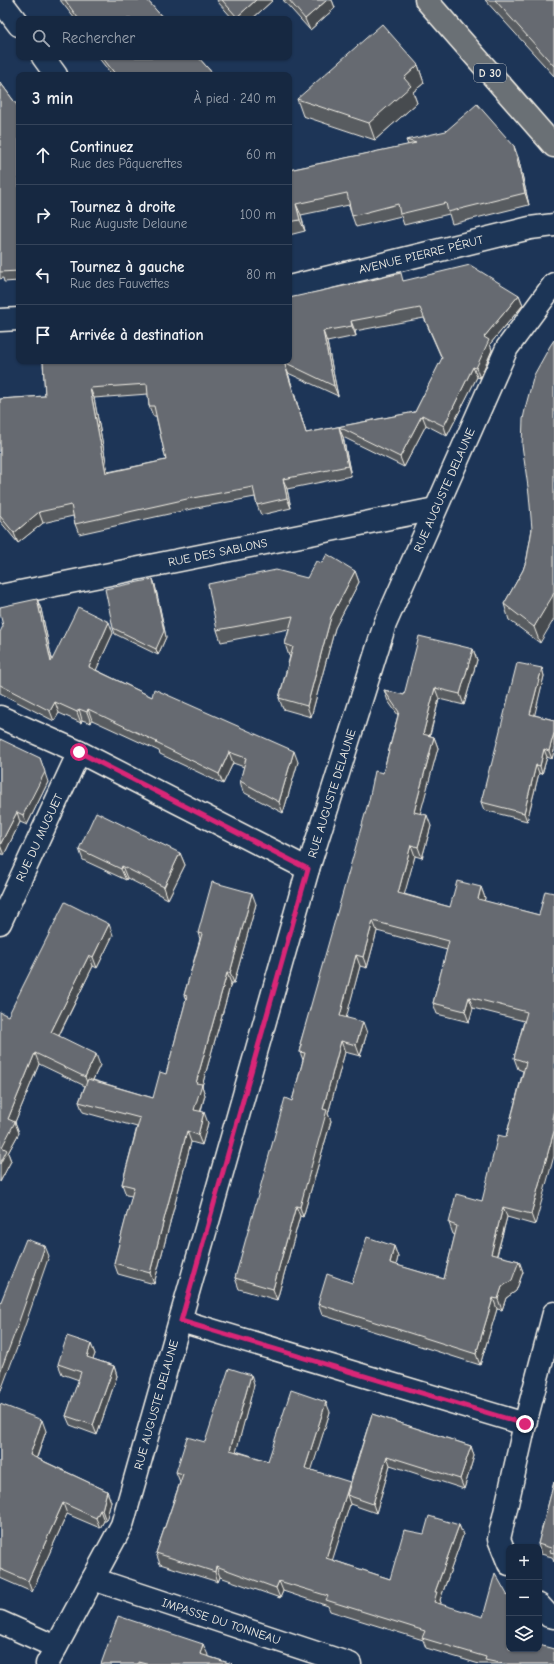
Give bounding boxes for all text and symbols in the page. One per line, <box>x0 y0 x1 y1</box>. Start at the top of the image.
search box <box>16 16 292 60</box>
icon: search <box>30 27 52 49</box>
text: Rechercher <box>62 29 135 47</box>
road number: D 30 <box>474 64 506 82</box>
text: 3 min <box>32 89 73 108</box>
text: À pied · 240 m <box>194 91 276 106</box>
text: Continuez <box>70 138 133 156</box>
icon: ahead <box>32 144 54 166</box>
text: 60 m <box>246 147 276 162</box>
text: Rue des Pâquerettes <box>70 156 182 171</box>
text: Tournez à droite <box>70 198 175 216</box>
icon: right <box>32 204 54 226</box>
text: 100 m <box>240 207 276 222</box>
text: Rue Auguste Delaune <box>70 216 187 231</box>
street label: AVENUE PIERRE PÉRUT <box>357 233 485 277</box>
text: Tournez à gauche <box>70 258 184 276</box>
icon: left <box>32 264 54 286</box>
text: 80 m <box>246 267 276 282</box>
text: Rue des Fauvettes <box>70 276 169 291</box>
icon: arrive <box>32 324 54 346</box>
text: Arrivée à destination <box>70 326 204 344</box>
street label: RUE AUGUSTE DELAUNE <box>411 426 478 554</box>
street label: RUE DES SABLONS <box>167 536 269 569</box>
street label: RUE AUGUSTE DELAUNE <box>305 727 359 860</box>
route start <box>70 743 88 761</box>
street label: RUE DU MUGUET <box>13 791 66 884</box>
street label: RUE AUGUSTE DELAUNE <box>131 1338 181 1471</box>
route end <box>516 1415 534 1433</box>
map controls <box>506 1544 542 1652</box>
button: + <box>506 1544 542 1580</box>
button: − <box>506 1580 542 1616</box>
street label: IMPASSE DU TONNEAU <box>160 1595 282 1648</box>
button: layers <box>506 1616 542 1652</box>

